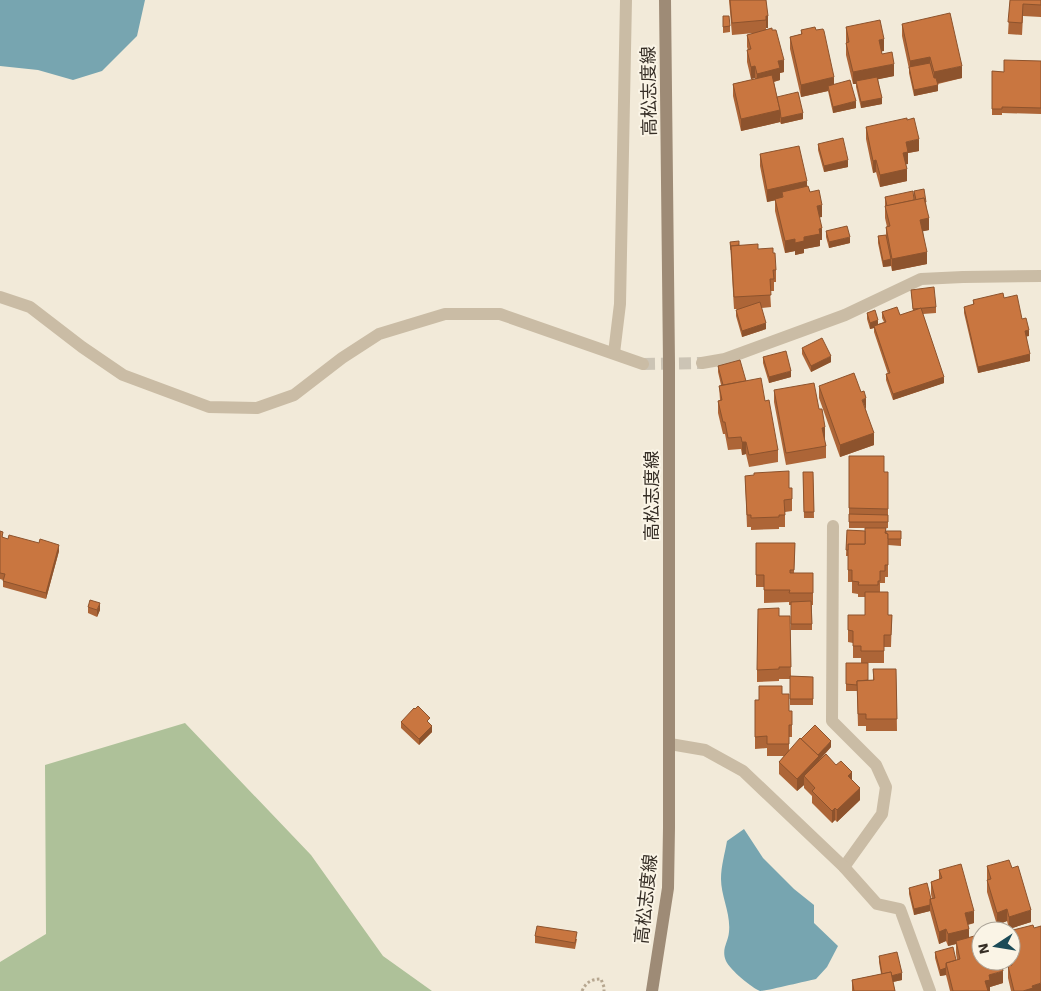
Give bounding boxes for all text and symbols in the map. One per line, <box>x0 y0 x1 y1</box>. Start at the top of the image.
street label: 高松志度線 <box>637 46 660 136</box>
street label: 高松志度線 <box>641 451 662 541</box>
street label: 高松志度線 <box>630 853 661 945</box>
north arrow <box>971 921 1021 971</box>
text: N <box>974 942 992 955</box>

